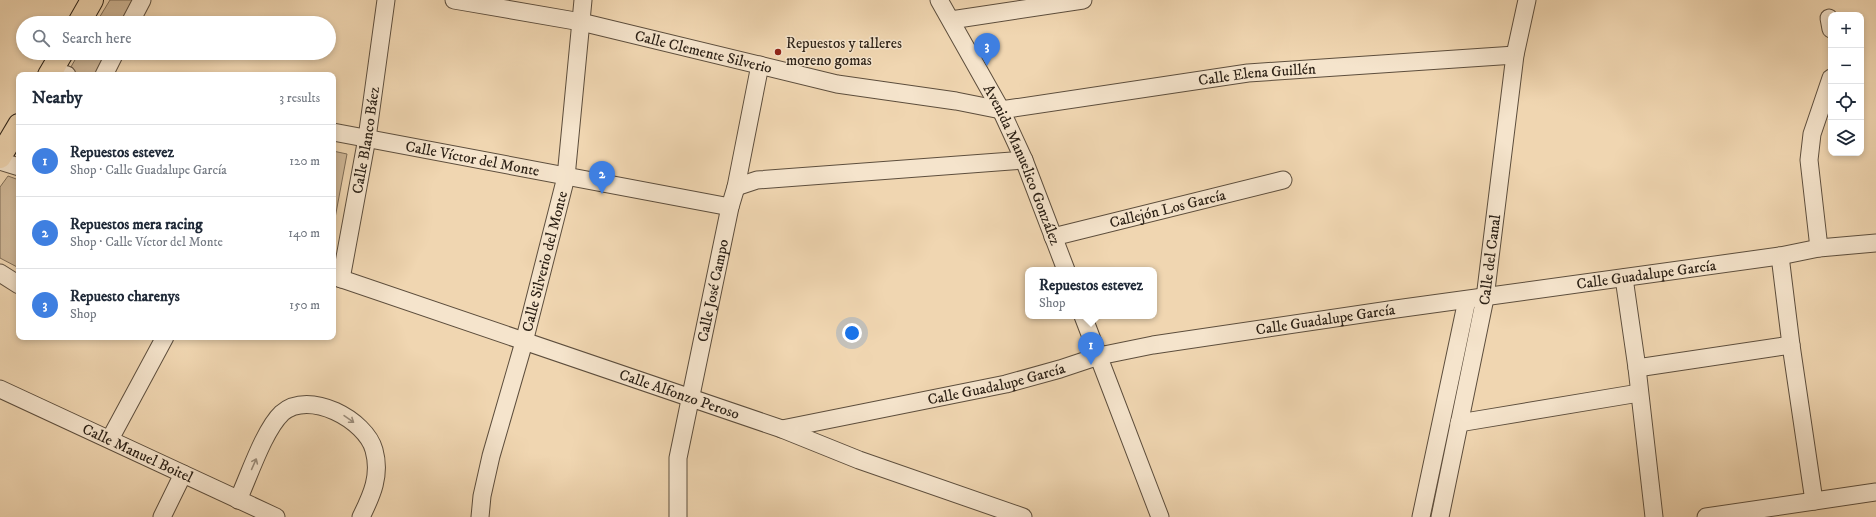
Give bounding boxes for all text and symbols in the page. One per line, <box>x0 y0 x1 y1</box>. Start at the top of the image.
map controls <box>1828 12 1864 156</box>
button: + <box>1828 12 1864 48</box>
search box <box>16 16 336 60</box>
street label: Calle Clemente Silverio <box>633 26 774 78</box>
icon: search <box>30 27 52 49</box>
text: Search here <box>62 29 131 48</box>
pin: 3 <box>974 33 1000 66</box>
place label: Repuestos y talleres moreno gomas <box>786 34 902 70</box>
marker: Repuestos y talleres moreno gomas <box>773 47 783 57</box>
button: − <box>1828 48 1864 84</box>
street label: Calle Elena Guillén <box>1197 59 1317 90</box>
street label: Avenida Manuelico González <box>979 81 1065 248</box>
button: locate <box>1828 84 1864 120</box>
street label: Calle Blanco Báez <box>348 85 384 195</box>
text: Nearby <box>32 87 82 109</box>
text: 3 results <box>279 90 320 106</box>
button: layers <box>1828 120 1864 156</box>
street label: Calle Víctor del Monte <box>404 137 541 181</box>
text: Repuestos estevez <box>70 143 174 162</box>
text: 1 <box>43 153 47 169</box>
text: 120 m <box>289 153 320 169</box>
pin: 2 <box>589 161 615 194</box>
text: Shop · Calle Guadalupe García <box>70 162 227 178</box>
street label: Callejón Los García <box>1108 185 1228 233</box>
street label: Calle Silverio del Monte <box>518 189 572 334</box>
street label: Calle del Canal <box>1475 213 1505 307</box>
text: Repuestos mera racing <box>70 215 202 234</box>
text: 2 <box>42 225 48 241</box>
text: 140 m <box>288 225 320 241</box>
text: Shop · Calle Víctor del Monte <box>70 234 223 250</box>
street label: Calle José Campo <box>693 237 733 344</box>
street label: Calle Guadalupe García <box>1575 256 1718 294</box>
popup <box>1025 267 1157 319</box>
text: Repuestos estevez <box>1039 276 1143 295</box>
text: Repuesto charenys <box>70 287 180 306</box>
text: Shop <box>1039 295 1065 311</box>
text: 3 <box>43 297 47 313</box>
text: 150 m <box>289 297 320 313</box>
street label: Calle Guadalupe García <box>1255 300 1397 340</box>
text: Shop <box>70 306 96 322</box>
your location <box>842 323 862 343</box>
pin: 1 <box>1078 332 1104 365</box>
street label: Calle Guadalupe García <box>926 359 1068 410</box>
street label: Calle Alfonzo Peroso <box>617 365 742 424</box>
one-way arrow <box>343 415 354 423</box>
street label: Calle Manuel Boitel <box>79 420 197 487</box>
one-way arrow <box>251 458 259 470</box>

